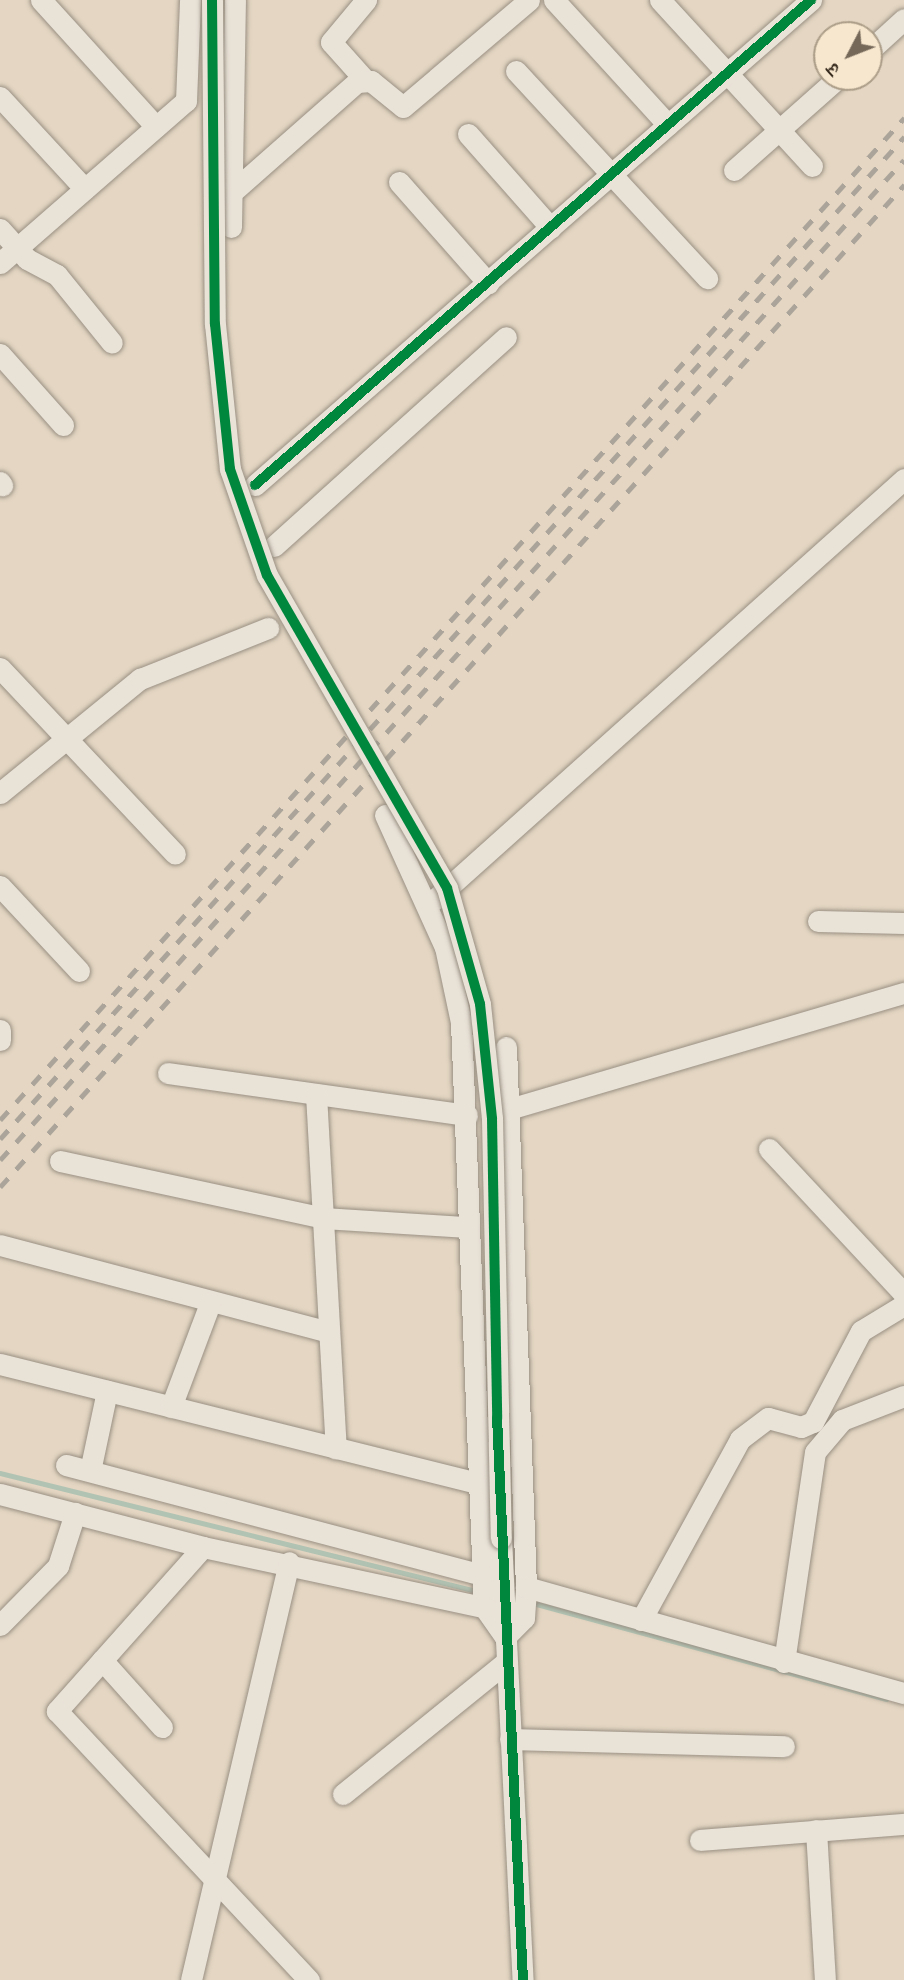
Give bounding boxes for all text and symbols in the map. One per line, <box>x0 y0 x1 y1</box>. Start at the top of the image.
north arrow <box>813 21 883 91</box>
text: उ <box>822 58 845 80</box>

